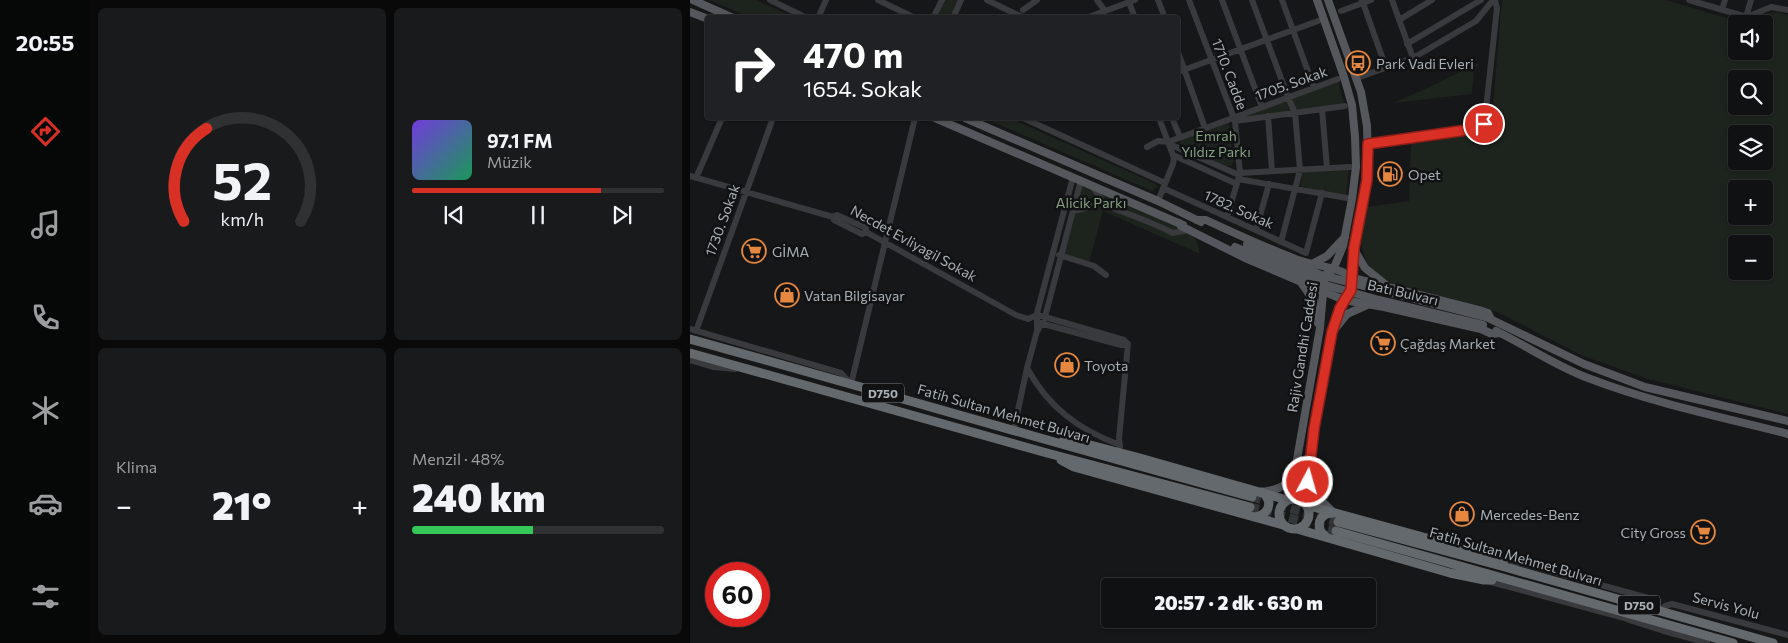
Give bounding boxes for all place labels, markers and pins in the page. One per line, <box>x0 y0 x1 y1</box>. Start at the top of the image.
bus stop icon: Park Vadi Evleri <box>1345 50 1371 76</box>
place label: Park Vadi Evleri <box>1376 55 1474 72</box>
pin <box>1463 103 1505 145</box>
fuel station icon: Opet <box>1377 161 1403 187</box>
place label: Opet <box>1408 166 1441 183</box>
supermarket icon: GİMA <box>741 238 767 264</box>
place label: GİMA <box>772 243 810 260</box>
shop icon: Vatan Bilgisayar <box>774 282 800 308</box>
place label: Vatan Bilgisayar <box>804 287 905 304</box>
supermarket icon: Çağdaş Market <box>1370 330 1396 356</box>
place label: Çağdaş Market <box>1400 335 1496 352</box>
shop icon: Toyota <box>1054 352 1080 378</box>
place label: Toyota <box>1084 357 1128 374</box>
shop icon: Mercedes-Benz <box>1449 501 1475 527</box>
place label: Mercedes-Benz <box>1480 506 1580 523</box>
supermarket icon: City Gross <box>1690 519 1716 545</box>
place label: City Gross <box>1621 524 1686 541</box>

